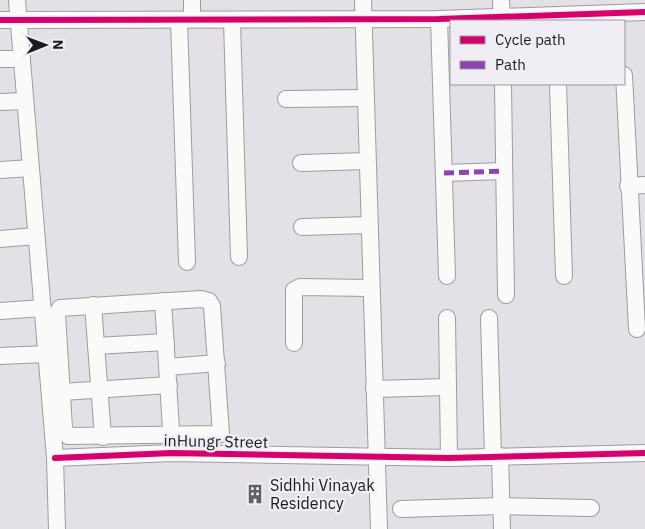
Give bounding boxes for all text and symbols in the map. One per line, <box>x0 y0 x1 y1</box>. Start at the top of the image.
north arrow <box>20 20 70 70</box>
legend <box>450 20 625 85</box>
text: Cycle path <box>495 30 566 49</box>
text: N <box>49 40 67 50</box>
text: Path <box>495 55 526 74</box>
street label: inHungr Street <box>164 430 268 452</box>
place label: Sidhhi Vinayak Residency <box>270 475 375 513</box>
building icon: Sidhhi Vinayak Residency <box>244 483 266 505</box>

